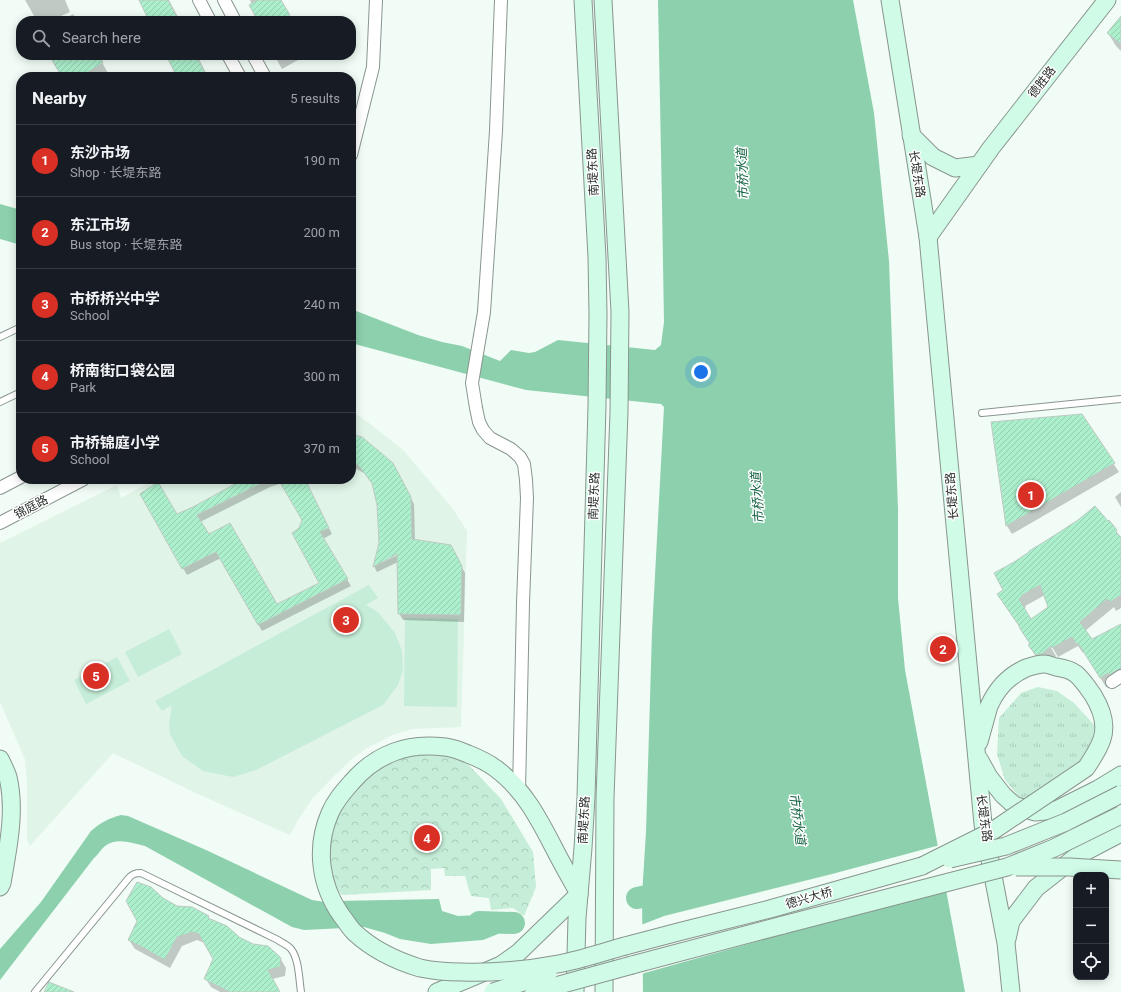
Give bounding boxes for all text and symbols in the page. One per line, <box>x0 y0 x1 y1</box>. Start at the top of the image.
search box <box>16 16 356 60</box>
icon: search <box>30 27 52 49</box>
text: Search here <box>62 29 141 47</box>
street label: 德胜路 <box>1025 64 1059 100</box>
text: Nearby <box>32 88 87 108</box>
text: 5 results <box>290 91 340 106</box>
text: 东沙市场 <box>70 144 130 162</box>
water label: 市桥水道 <box>734 146 751 200</box>
street label: 南堤东路 <box>585 148 601 196</box>
street label: 长堤东路 <box>906 149 928 199</box>
text: 1 <box>41 153 49 168</box>
text: 190 m <box>303 153 340 168</box>
text: Shop · 长堤东路 <box>70 165 161 180</box>
text: 东江市场 <box>70 216 130 234</box>
text: 2 <box>41 225 49 240</box>
text: 200 m <box>303 225 340 240</box>
text: Bus stop · 长堤东路 <box>70 237 183 252</box>
text: 市桥桥兴中学 <box>70 290 160 308</box>
text: 3 <box>41 297 49 312</box>
text: 240 m <box>303 297 340 312</box>
text: School <box>70 308 110 323</box>
text: 桥南街口袋公园 <box>70 362 175 380</box>
your location <box>691 362 711 382</box>
text: 4 <box>41 369 49 384</box>
text: 300 m <box>303 369 340 384</box>
text: Park <box>70 380 96 395</box>
text: 市桥锦庭小学 <box>70 434 160 452</box>
text: 5 <box>41 441 49 456</box>
text: 370 m <box>303 441 340 456</box>
text: School <box>70 452 110 467</box>
water label: 市桥水道 <box>748 470 767 524</box>
street label: 长堤东路 <box>943 471 961 521</box>
street label: 南堤东路 <box>586 472 602 520</box>
pin: 1 <box>1018 480 1044 510</box>
street label: 锦庭路 <box>12 492 50 522</box>
pin: 3 <box>333 605 359 635</box>
pin: 2 <box>930 634 956 664</box>
pin: 5 <box>83 661 109 691</box>
water label: 市桥水道 <box>786 792 809 848</box>
street label: 长堤东路 <box>974 793 994 843</box>
street label: 南堤东路 <box>576 796 592 844</box>
pin: 4 <box>414 823 440 853</box>
map controls <box>1073 872 1109 980</box>
button: + <box>1073 872 1109 908</box>
street label: 德兴大桥 <box>784 885 834 911</box>
button: − <box>1073 908 1109 944</box>
button: locate <box>1073 944 1109 980</box>

